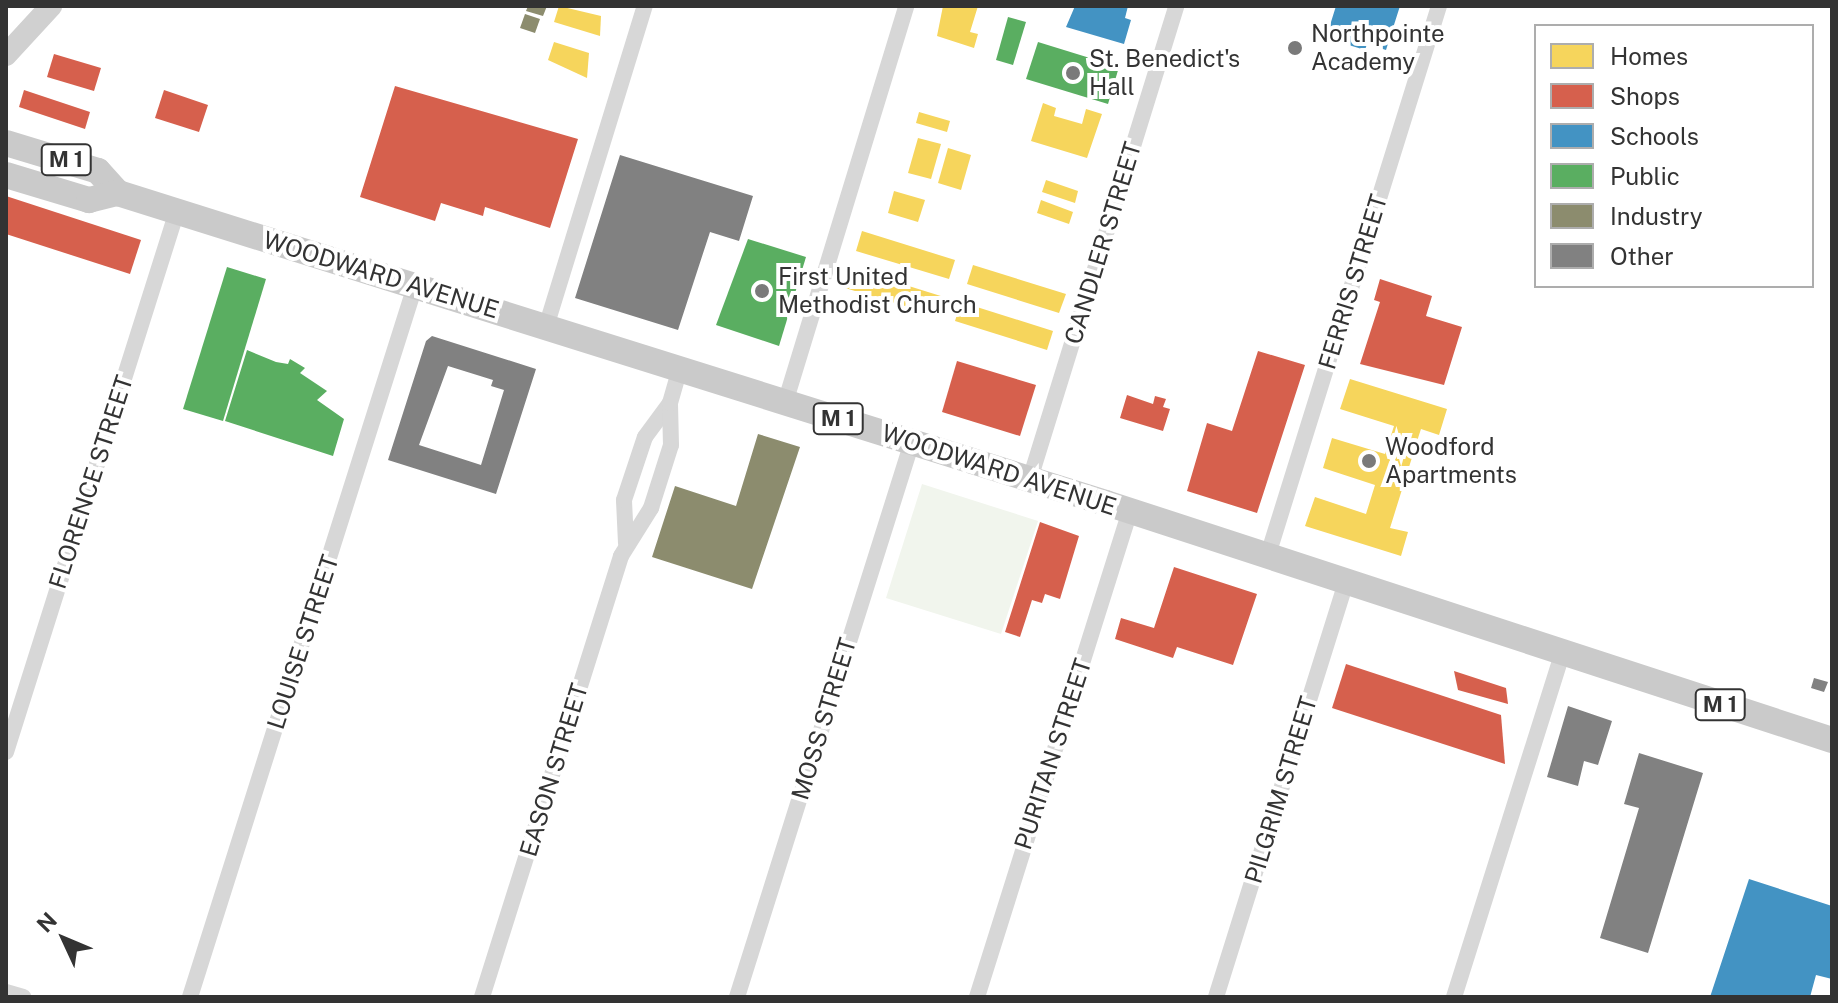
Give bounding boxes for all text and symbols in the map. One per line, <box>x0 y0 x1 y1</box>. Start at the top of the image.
place label: Northpointe Academy <box>1311 20 1445 76</box>
legend <box>1534 24 1814 288</box>
marker: Northpointe Academy <box>1286 39 1304 57</box>
text: Homes <box>1610 42 1688 70</box>
place label: St. Benedict's Hall <box>1089 45 1240 101</box>
marker: St. Benedict's Hall <box>1064 64 1082 82</box>
text: Shops <box>1610 82 1680 110</box>
text: Schools <box>1610 122 1699 150</box>
street label: CANDLER STREET <box>1059 139 1147 347</box>
road number: M 1 <box>40 142 92 178</box>
text: Public <box>1610 162 1680 190</box>
street label: FERRIS STREET <box>1313 191 1393 373</box>
text: Industry <box>1610 202 1703 230</box>
street label: WOODWARD AVENUE <box>260 225 502 325</box>
text: Other <box>1610 242 1674 270</box>
place label: First United Methodist Church <box>778 263 977 319</box>
marker: First United Methodist Church <box>753 282 771 300</box>
street label: FLORENCE STREET <box>43 372 139 592</box>
road number: M 1 <box>812 401 864 437</box>
street label: WOODWARD AVENUE <box>878 418 1120 522</box>
place label: Woodford Apartments <box>1385 433 1517 489</box>
marker: Woodford Apartments <box>1360 452 1378 470</box>
street label: LOUISE STREET <box>261 551 345 733</box>
street label: MOSS STREET <box>786 635 862 803</box>
street label: PURITAN STREET <box>1009 655 1097 853</box>
street label: EASON STREET <box>514 680 594 860</box>
road number: M 1 <box>1694 687 1746 723</box>
street label: PILGRIM STREET <box>1239 693 1323 887</box>
north arrow <box>24 899 104 979</box>
text: N <box>31 907 62 938</box>

